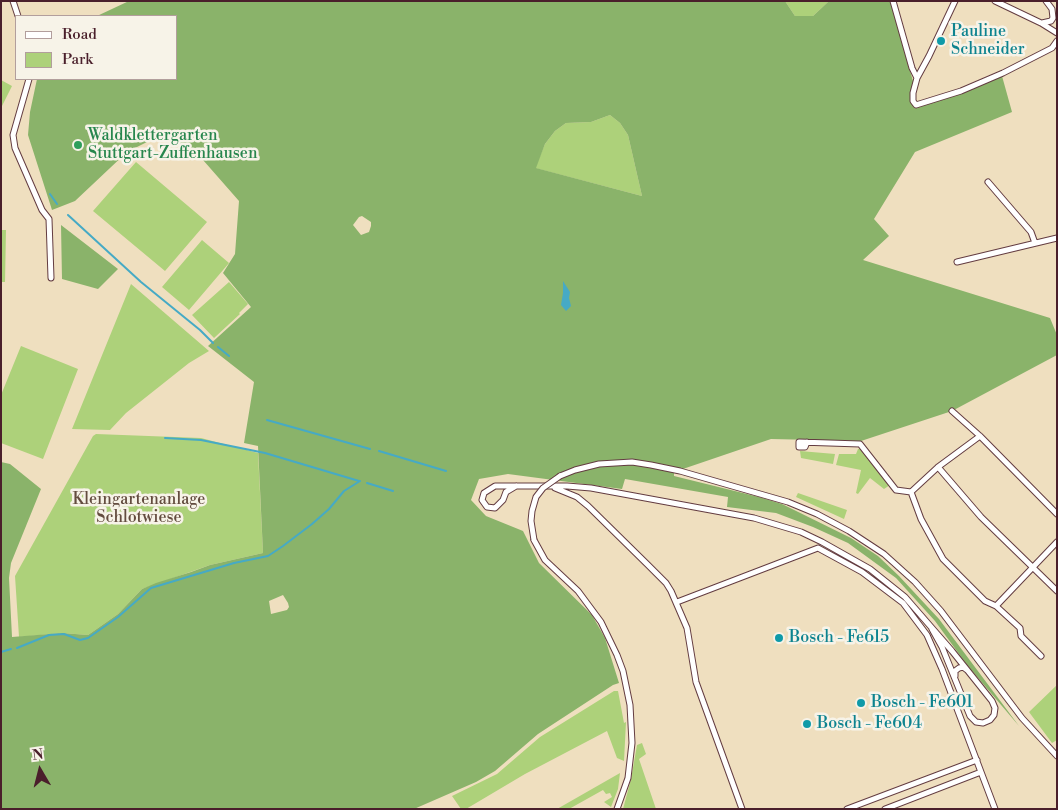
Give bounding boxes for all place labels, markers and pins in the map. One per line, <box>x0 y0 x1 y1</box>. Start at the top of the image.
place label: Pauline Schneider <box>951 22 1025 60</box>
marker: Pauline Schneider <box>935 35 947 47</box>
place label: Waldklettergarten Stuttgart-Zuffenhausen <box>88 126 257 164</box>
marker: Waldklettergarten Stuttgart-Zuffenhausen <box>72 139 84 151</box>
place label: Bosch - Fe615 <box>789 628 889 648</box>
marker: Bosch - Fe615 <box>773 632 785 644</box>
place label: Bosch - Fe601 <box>871 693 973 713</box>
marker: Bosch - Fe601 <box>855 697 867 709</box>
place label: Bosch - Fe604 <box>817 714 922 734</box>
marker: Bosch - Fe604 <box>801 718 813 730</box>

